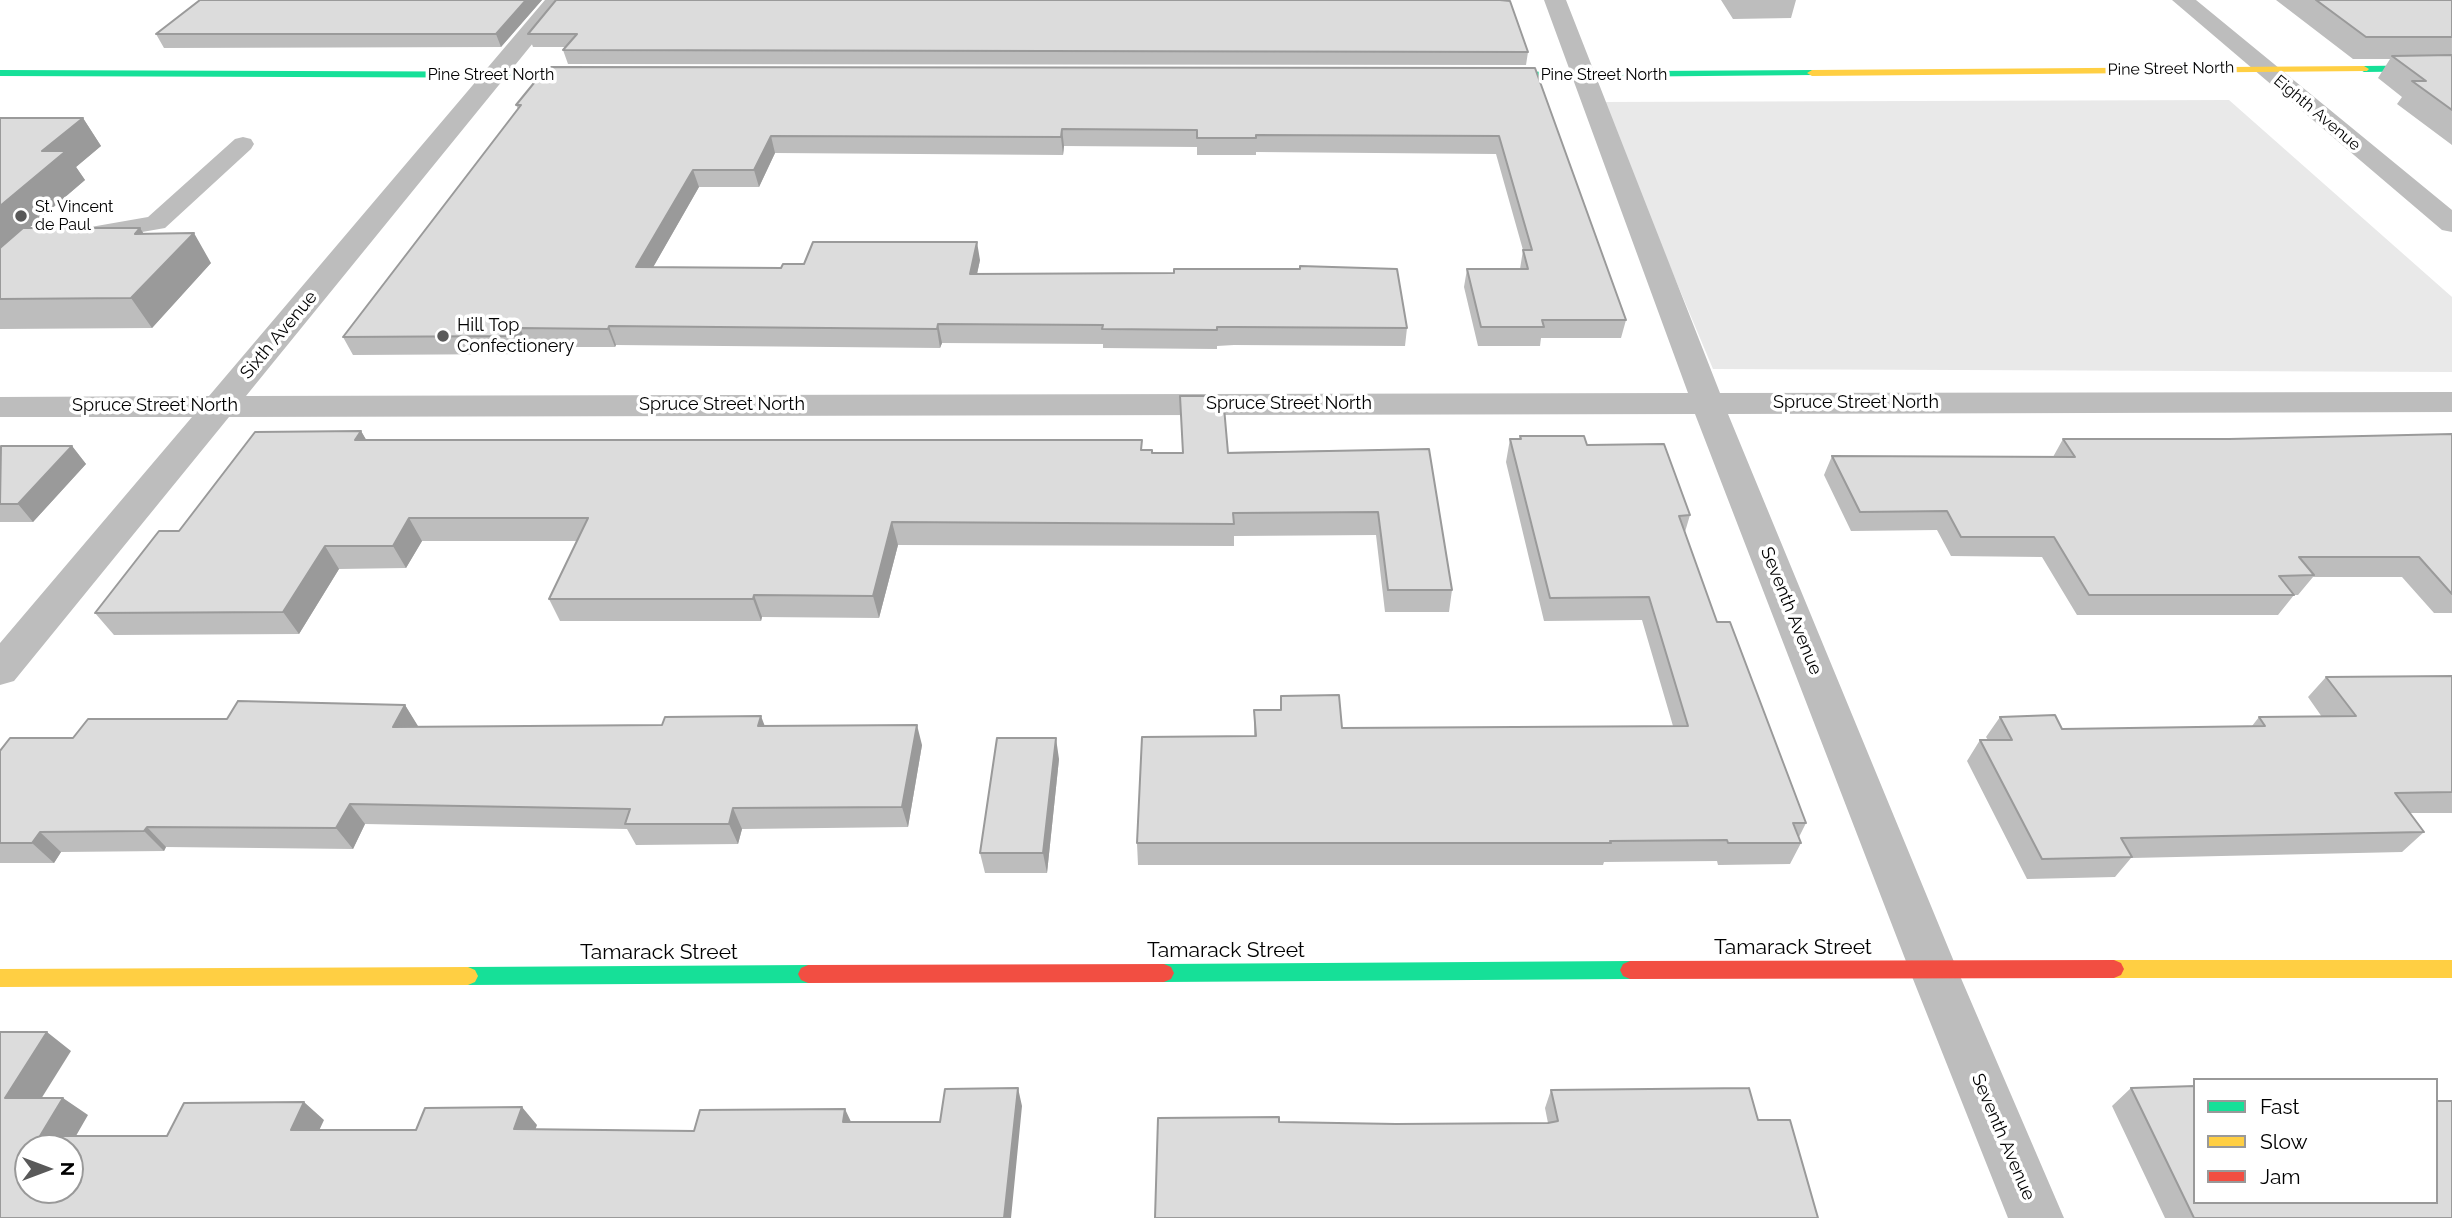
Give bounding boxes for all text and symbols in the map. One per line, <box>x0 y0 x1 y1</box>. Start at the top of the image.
street label: Pine Street North <box>2107 58 2235 80</box>
street label: Pine Street North <box>428 65 554 85</box>
street label: Pine Street North <box>1541 65 1667 85</box>
street label: Eighth Avenue <box>2270 71 2364 155</box>
place label: St. Vincent de Paul <box>35 197 113 235</box>
marker: St. Vincent de Paul <box>13 208 29 224</box>
street label: Sixth Avenue <box>236 287 322 383</box>
place label: Hill Top Confectionery <box>457 315 574 358</box>
marker: Hill Top Confectionery <box>435 328 451 344</box>
street label: Spruce Street North <box>1773 392 1939 414</box>
street label: Spruce Street North <box>1206 393 1372 415</box>
street label: Spruce Street North <box>639 394 805 416</box>
street label: Spruce Street North <box>72 395 238 417</box>
street label: Seventh Avenue <box>1756 544 1826 678</box>
street label: Tamarack Street <box>1714 935 1872 961</box>
street label: Tamarack Street <box>1147 938 1305 964</box>
street label: Tamarack Street <box>580 940 738 966</box>
street label: Seventh Avenue <box>1967 1070 2039 1204</box>
legend <box>2193 1078 2438 1204</box>
text: Fast <box>2260 1094 2300 1119</box>
text: Slow <box>2260 1129 2308 1154</box>
north arrow <box>14 1134 84 1204</box>
text: N <box>57 1162 79 1176</box>
text: Jam <box>2260 1164 2301 1189</box>

